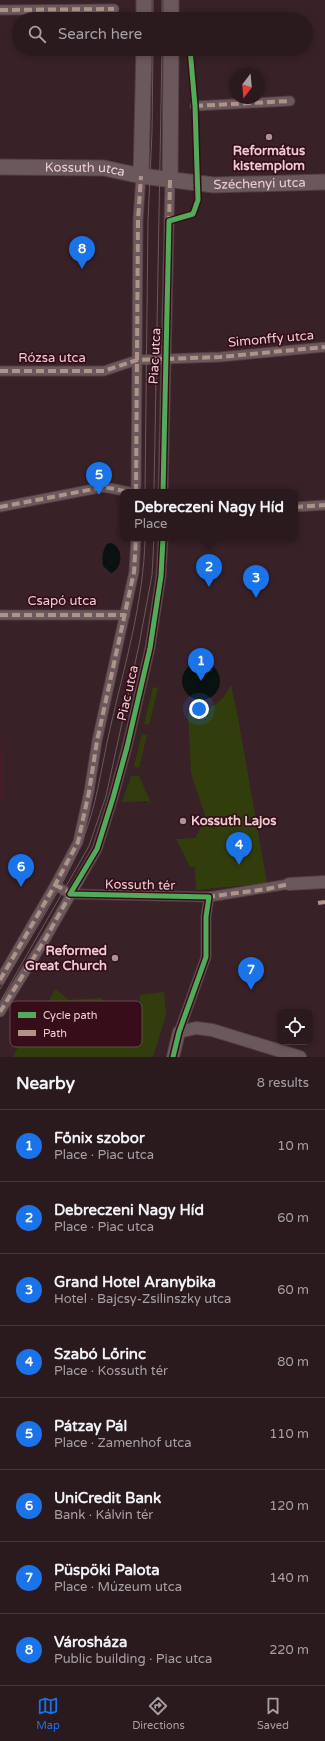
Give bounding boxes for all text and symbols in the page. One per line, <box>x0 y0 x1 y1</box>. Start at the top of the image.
search box <box>12 12 313 56</box>
icon: search <box>26 23 48 45</box>
text: Search here <box>58 25 142 43</box>
north arrow <box>229 68 265 104</box>
marker: Református kistemplom <box>264 132 274 142</box>
place label: Református kistemplom <box>233 143 305 174</box>
street label: Kossuth utca <box>45 159 126 180</box>
street label: Széchenyi utca <box>213 175 306 193</box>
pin: 8 <box>69 236 95 269</box>
street label: Piac utca <box>146 327 164 385</box>
street label: Simonffy utca <box>227 327 315 351</box>
street label: Rózsa utca <box>18 350 86 366</box>
pin: 5 <box>86 462 112 495</box>
popup <box>120 489 298 541</box>
text: Debreczeni Nagy Híd <box>134 498 284 516</box>
text: Place <box>134 516 167 532</box>
pin: 2 <box>196 554 222 587</box>
pin: 3 <box>243 565 269 598</box>
street label: Csapó utca <box>28 593 96 609</box>
pin: 1 <box>188 648 214 681</box>
street label: Piac utca <box>114 664 142 722</box>
your location <box>189 699 209 719</box>
place label: Kossuth Lajos <box>191 813 277 829</box>
marker: Kossuth Lajos <box>178 816 188 826</box>
pin: 4 <box>226 832 252 865</box>
pin: 6 <box>8 854 34 887</box>
street label: Kossuth tér <box>105 876 175 894</box>
place label: Reformed Great Church <box>25 943 107 974</box>
marker: Reformed Great Church <box>110 953 120 963</box>
pin: 7 <box>238 957 264 990</box>
legend <box>10 1001 142 1047</box>
text: Cycle path <box>43 1009 98 1022</box>
map controls <box>277 1009 313 1045</box>
button: locate <box>277 1009 313 1045</box>
text: Path <box>43 1027 67 1040</box>
text: Nearby <box>16 1073 75 1094</box>
text: 8 results <box>257 1075 309 1091</box>
text: Főnix szobor <box>54 1129 145 1147</box>
text: 1 <box>25 1138 33 1154</box>
text: 10 m <box>277 1138 309 1154</box>
text: Place · Piac utca <box>54 1147 154 1163</box>
text: Debreczeni Nagy Híd <box>54 1201 204 1219</box>
text: 2 <box>25 1210 33 1226</box>
text: 60 m <box>277 1210 309 1226</box>
text: Place · Piac utca <box>54 1219 154 1235</box>
text: Grand Hotel Aranybika <box>54 1273 216 1291</box>
text: 3 <box>25 1282 33 1298</box>
text: 60 m <box>277 1282 309 1298</box>
text: Hotel · Bajcsy-Zsilinszky utca <box>54 1291 231 1307</box>
text: Szabó Lőrinc <box>54 1345 146 1363</box>
text: 4 <box>25 1354 33 1370</box>
text: 80 m <box>277 1354 309 1370</box>
text: Place · Kossuth tér <box>54 1363 168 1379</box>
text: Pátzay Pál <box>54 1417 127 1435</box>
text: 5 <box>25 1426 33 1442</box>
text: 110 m <box>269 1426 309 1442</box>
text: Place · Zamenhof utca <box>54 1435 192 1451</box>
text: UniCredit Bank <box>54 1489 161 1507</box>
text: 6 <box>25 1498 33 1514</box>
text: 120 m <box>269 1498 309 1514</box>
text: Bank · Kálvin tér <box>54 1507 153 1523</box>
text: Püspöki Palota <box>54 1561 160 1579</box>
text: 7 <box>25 1570 33 1586</box>
text: 140 m <box>269 1570 309 1586</box>
text: Place · Múzeum utca <box>54 1579 182 1595</box>
text: Városháza <box>54 1633 127 1651</box>
text: 8 <box>25 1642 33 1658</box>
text: 220 m <box>269 1642 309 1658</box>
text: Public building · Piac utca <box>54 1651 212 1667</box>
tab: Map <box>36 1695 60 1732</box>
tab: Directions <box>132 1695 185 1732</box>
tab: Saved <box>257 1695 289 1732</box>

